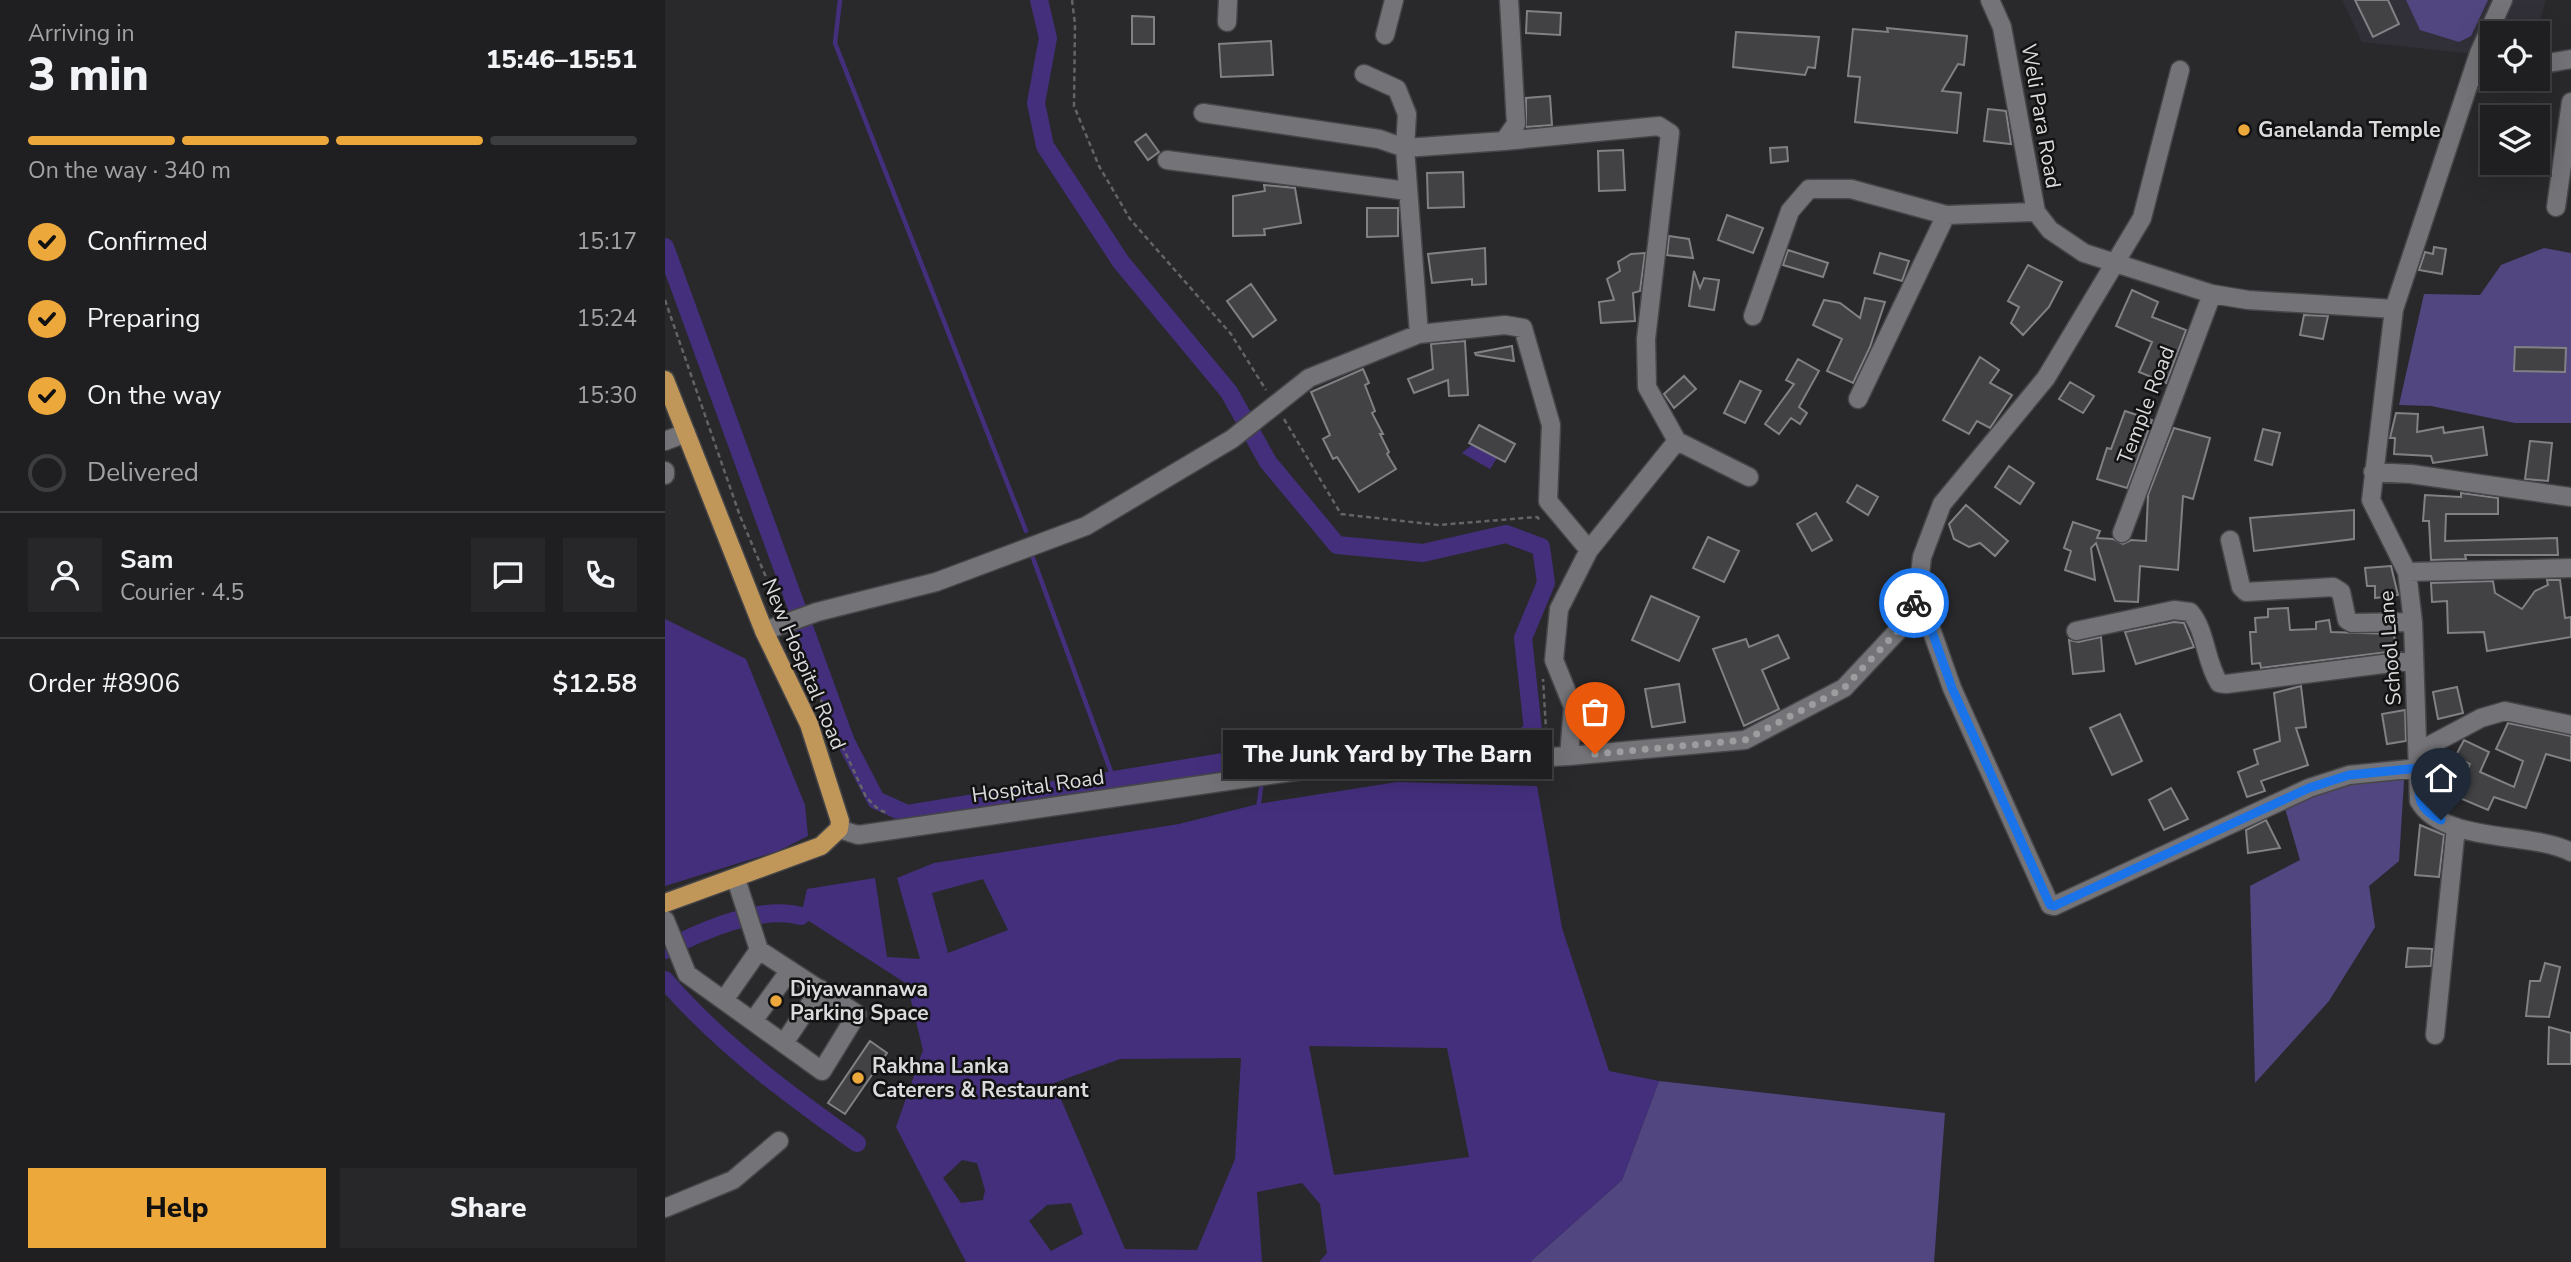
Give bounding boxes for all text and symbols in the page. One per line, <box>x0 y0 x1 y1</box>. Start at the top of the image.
text: Arriving in <box>28 18 135 49</box>
map controls <box>2480 21 2550 175</box>
button: locate <box>2480 21 2550 91</box>
text: 15:46–15:51 <box>486 42 637 77</box>
street label: Weli Para Road <box>2015 42 2067 190</box>
text: 3 min <box>28 43 149 106</box>
button: layers <box>2480 105 2550 175</box>
place label: Ganelanda Temple <box>2258 116 2441 144</box>
marker: Ganelanda Temple <box>2236 122 2252 138</box>
text: On the way · 340 m <box>28 155 231 186</box>
icon: check <box>28 223 66 261</box>
text: Confirmed <box>87 224 208 259</box>
text: 15:17 <box>577 226 637 257</box>
icon: check <box>28 300 66 338</box>
text: Preparing <box>87 301 200 336</box>
text: 15:24 <box>577 303 637 334</box>
street label: Temple Road <box>2111 342 2181 468</box>
icon: check <box>28 377 66 415</box>
text: On the way <box>87 378 221 413</box>
text: 15:30 <box>577 380 637 411</box>
text: Delivered <box>87 455 199 490</box>
button: person <box>28 538 102 612</box>
button: chat <box>471 538 545 612</box>
button: phone <box>563 538 637 612</box>
text: Sam <box>120 542 173 577</box>
courier <box>1879 568 1949 638</box>
street label: New Hospital Road <box>755 574 853 754</box>
text: Courier · 4.5 <box>120 577 244 608</box>
icon: bike <box>1895 584 1933 622</box>
street label: School Lane <box>2372 590 2408 706</box>
text: Order #8906 <box>28 666 180 701</box>
text: $12.58 <box>553 666 637 701</box>
pin <box>1565 682 1625 754</box>
icon: bag <box>1576 693 1614 731</box>
callout: The Junk Yard by The Barn <box>1224 730 1553 778</box>
text: The Junk Yard by The Barn <box>1243 739 1532 770</box>
pin <box>2411 748 2471 820</box>
icon: home <box>2422 759 2460 797</box>
street label: Hospital Road <box>970 763 1106 809</box>
place label: Diyawannawa Parking Space <box>790 975 929 1027</box>
marker: Diyawannawa Parking Space <box>768 993 784 1009</box>
place label: Rakhna Lanka Caterers & Restaurant <box>872 1052 1089 1104</box>
marker: Rakhna Lanka Caterers & Restaurant <box>850 1070 866 1086</box>
button: Help <box>28 1168 326 1248</box>
button: Share <box>340 1168 637 1248</box>

